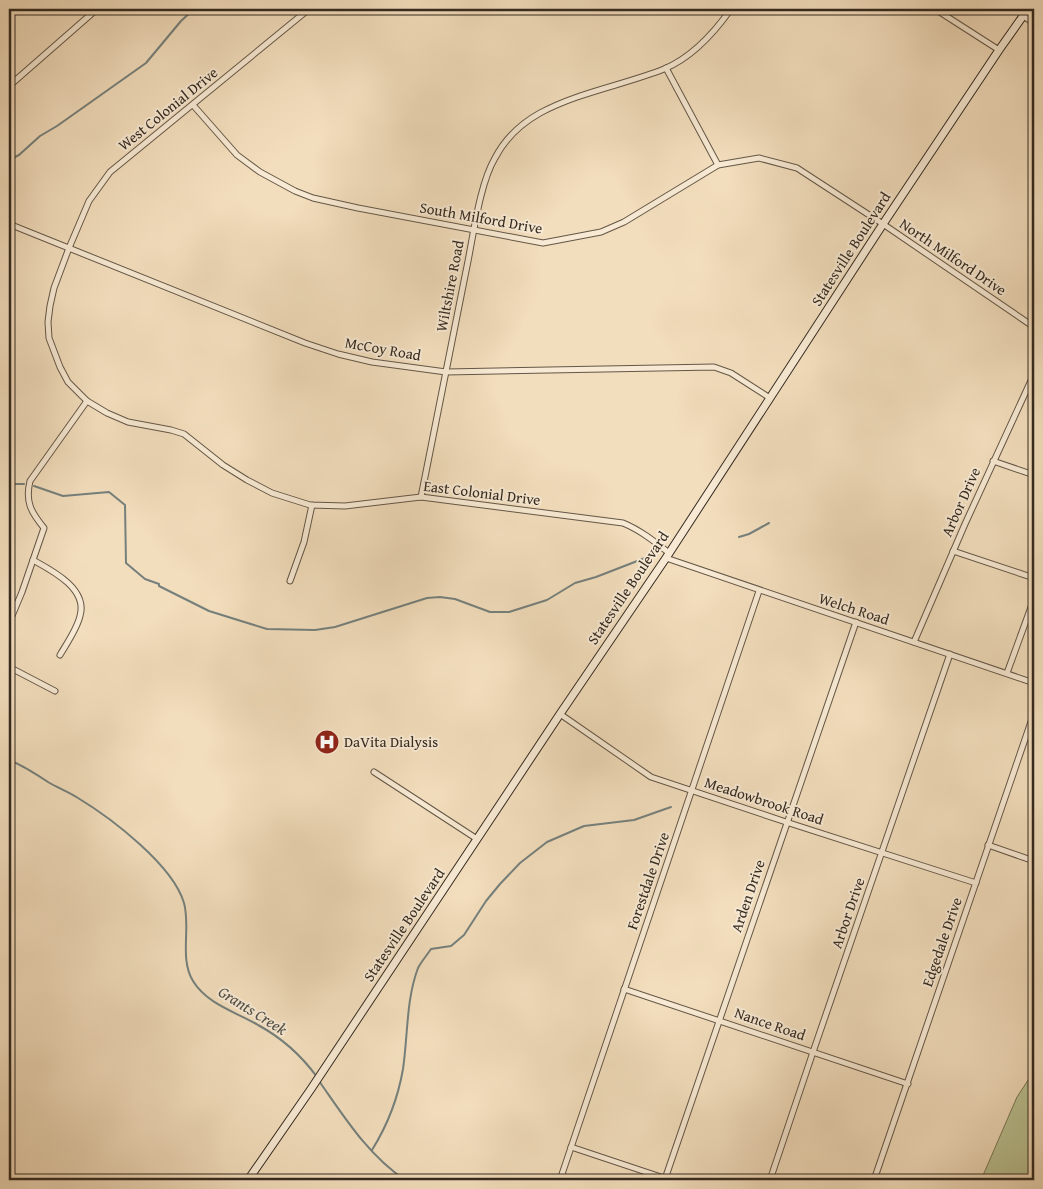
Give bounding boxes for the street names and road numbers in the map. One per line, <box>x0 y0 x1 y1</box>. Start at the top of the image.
street label: West Colonial Drive <box>114 62 222 155</box>
street label: Statesville Boulevard <box>806 188 895 310</box>
street label: South Milford Drive <box>418 196 544 239</box>
street label: North Milford Drive <box>896 213 1011 300</box>
street label: Wiltshire Road <box>430 238 469 333</box>
street label: McCoy Road <box>343 331 423 366</box>
street label: Arbor Drive <box>936 464 985 540</box>
street label: East Colonial Drive <box>422 475 542 510</box>
street label: Statesville Boulevard <box>582 527 673 648</box>
street label: Welch Road <box>816 587 892 630</box>
street label: Meadowbrook Road <box>702 771 826 830</box>
street label: Forestdale Drive <box>621 829 674 932</box>
street label: Arden Drive <box>725 857 770 935</box>
street label: Statesville Boulevard <box>358 864 449 985</box>
street label: Arbor Drive <box>826 875 869 951</box>
street label: Edgedale Drive <box>916 894 967 989</box>
street label: Nance Road <box>732 1002 808 1045</box>

